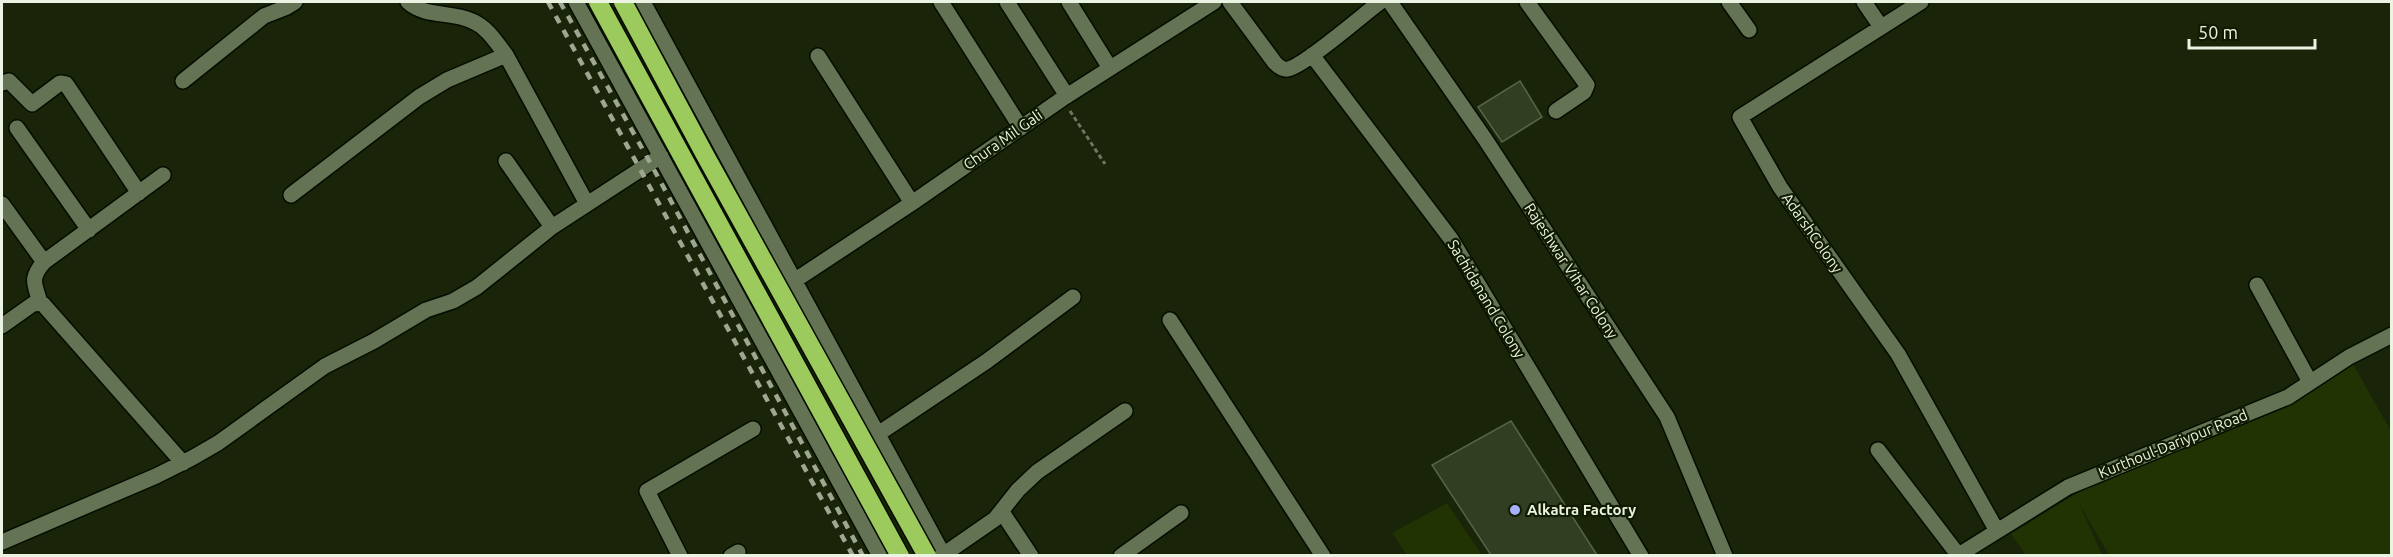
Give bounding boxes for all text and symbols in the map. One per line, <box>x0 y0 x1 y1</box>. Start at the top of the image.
scale bar <box>2189 12 2315 50</box>
text: 50 m <box>2198 22 2238 42</box>
street label: Chura Mil Gali <box>960 106 1045 173</box>
street label: AdarshColony <box>1779 190 1846 276</box>
street label: Rajeshwar Vihar Colony <box>1521 200 1622 342</box>
street label: Sachidanand Colony <box>1444 237 1528 361</box>
street label: Kurthoul-Dariypur Road <box>2096 406 2250 481</box>
place label: Alkatra Factory <box>1527 501 1636 518</box>
marker: Alkatra Factory <box>1508 503 1522 517</box>

